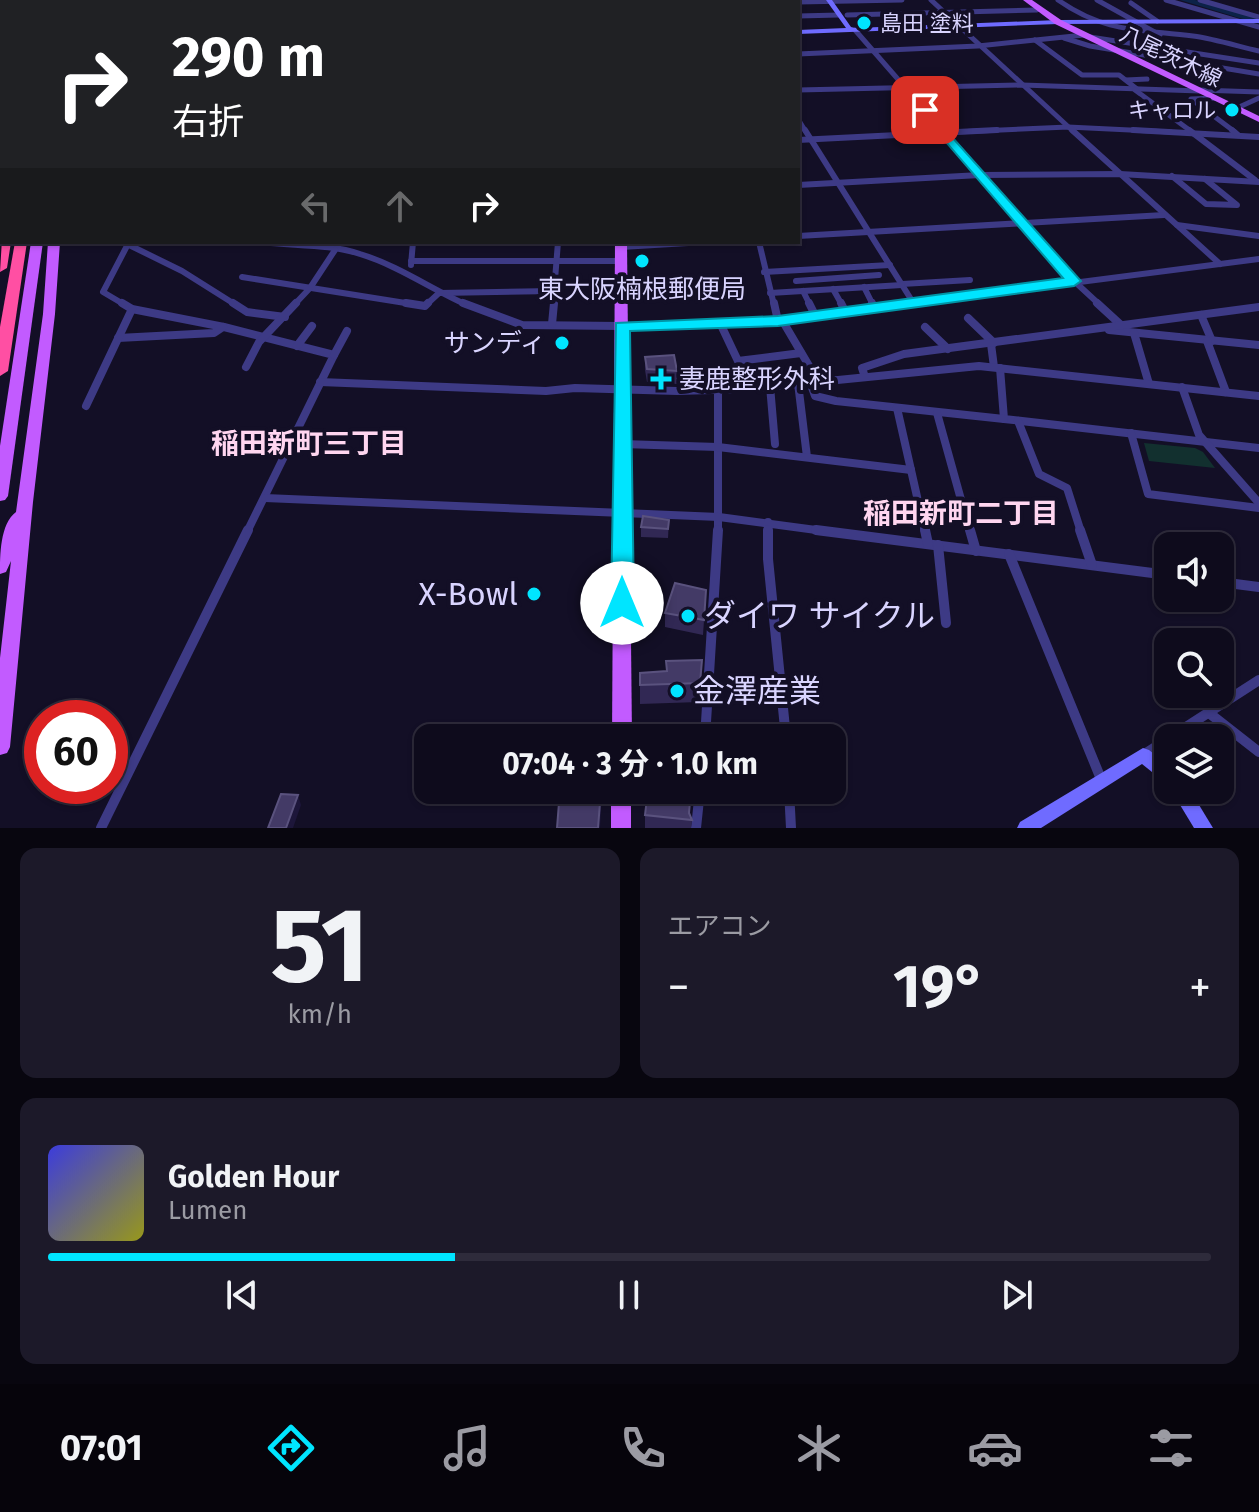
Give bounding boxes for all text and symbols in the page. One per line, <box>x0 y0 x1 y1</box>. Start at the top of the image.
place label: 島田 塗料 <box>880 10 974 37</box>
marker: 島田 塗料 <box>855 14 873 32</box>
street label: 八尾茨木線 <box>1115 20 1226 93</box>
text: 290 m <box>172 24 325 91</box>
icon: right <box>40 32 144 136</box>
pin <box>891 76 959 144</box>
icon: arrive <box>903 88 947 132</box>
place label: キャロル <box>1128 97 1216 124</box>
text: 右折 <box>172 100 244 144</box>
marker: キャロル <box>1223 101 1241 119</box>
icon: left <box>294 184 338 228</box>
icon: ahead <box>378 184 422 228</box>
icon: right <box>462 184 506 228</box>
marker: 東大阪楠根郵便局 <box>633 252 651 270</box>
place label: 東大阪楠根郵便局 <box>538 274 746 305</box>
place label: サンディ <box>444 328 546 359</box>
marker: サンディ <box>553 334 571 352</box>
place label: 妻鹿整形外科 <box>679 364 835 395</box>
marker: 妻鹿整形外科 <box>650 368 672 390</box>
district label: 稲田新町三丁目 <box>211 427 407 460</box>
district label: 稲田新町二丁目 <box>863 497 1059 530</box>
map controls <box>1154 532 1234 804</box>
button: sound <box>1154 532 1234 612</box>
position arrow <box>580 561 664 645</box>
place label: X-Bowl <box>418 575 518 613</box>
marker: X-Bowl <box>525 585 543 603</box>
place label: ダイワ サイクル <box>704 597 935 635</box>
marker: ダイワ サイクル <box>679 607 697 625</box>
button: search <box>1154 628 1234 708</box>
place label: 金澤産業 <box>693 672 821 710</box>
marker: 金澤産業 <box>668 682 686 700</box>
speed limit sign: 60 <box>24 700 128 804</box>
button: layers <box>1154 724 1234 804</box>
text: 07:04 · 3 分 · 1.0 km <box>502 746 758 782</box>
text: 51 <box>271 884 369 1009</box>
text: エアコン <box>668 911 772 942</box>
text: 19° <box>893 951 986 1023</box>
text: − <box>668 961 690 1014</box>
text: + <box>1189 961 1211 1014</box>
text: km/h <box>288 999 352 1030</box>
text: Golden Hour <box>168 1159 339 1195</box>
text: Lumen <box>168 1195 247 1226</box>
icon: previous <box>220 1273 264 1317</box>
icon: pause <box>607 1273 651 1317</box>
icon: next <box>995 1273 1039 1317</box>
icon: directions <box>263 1420 319 1476</box>
icon: music <box>439 1420 495 1476</box>
icon: phone <box>615 1420 671 1476</box>
icon: climate <box>791 1420 847 1476</box>
icon: car <box>967 1420 1023 1476</box>
icon: filters <box>1143 1420 1199 1476</box>
text: 07:01 <box>60 1426 143 1470</box>

